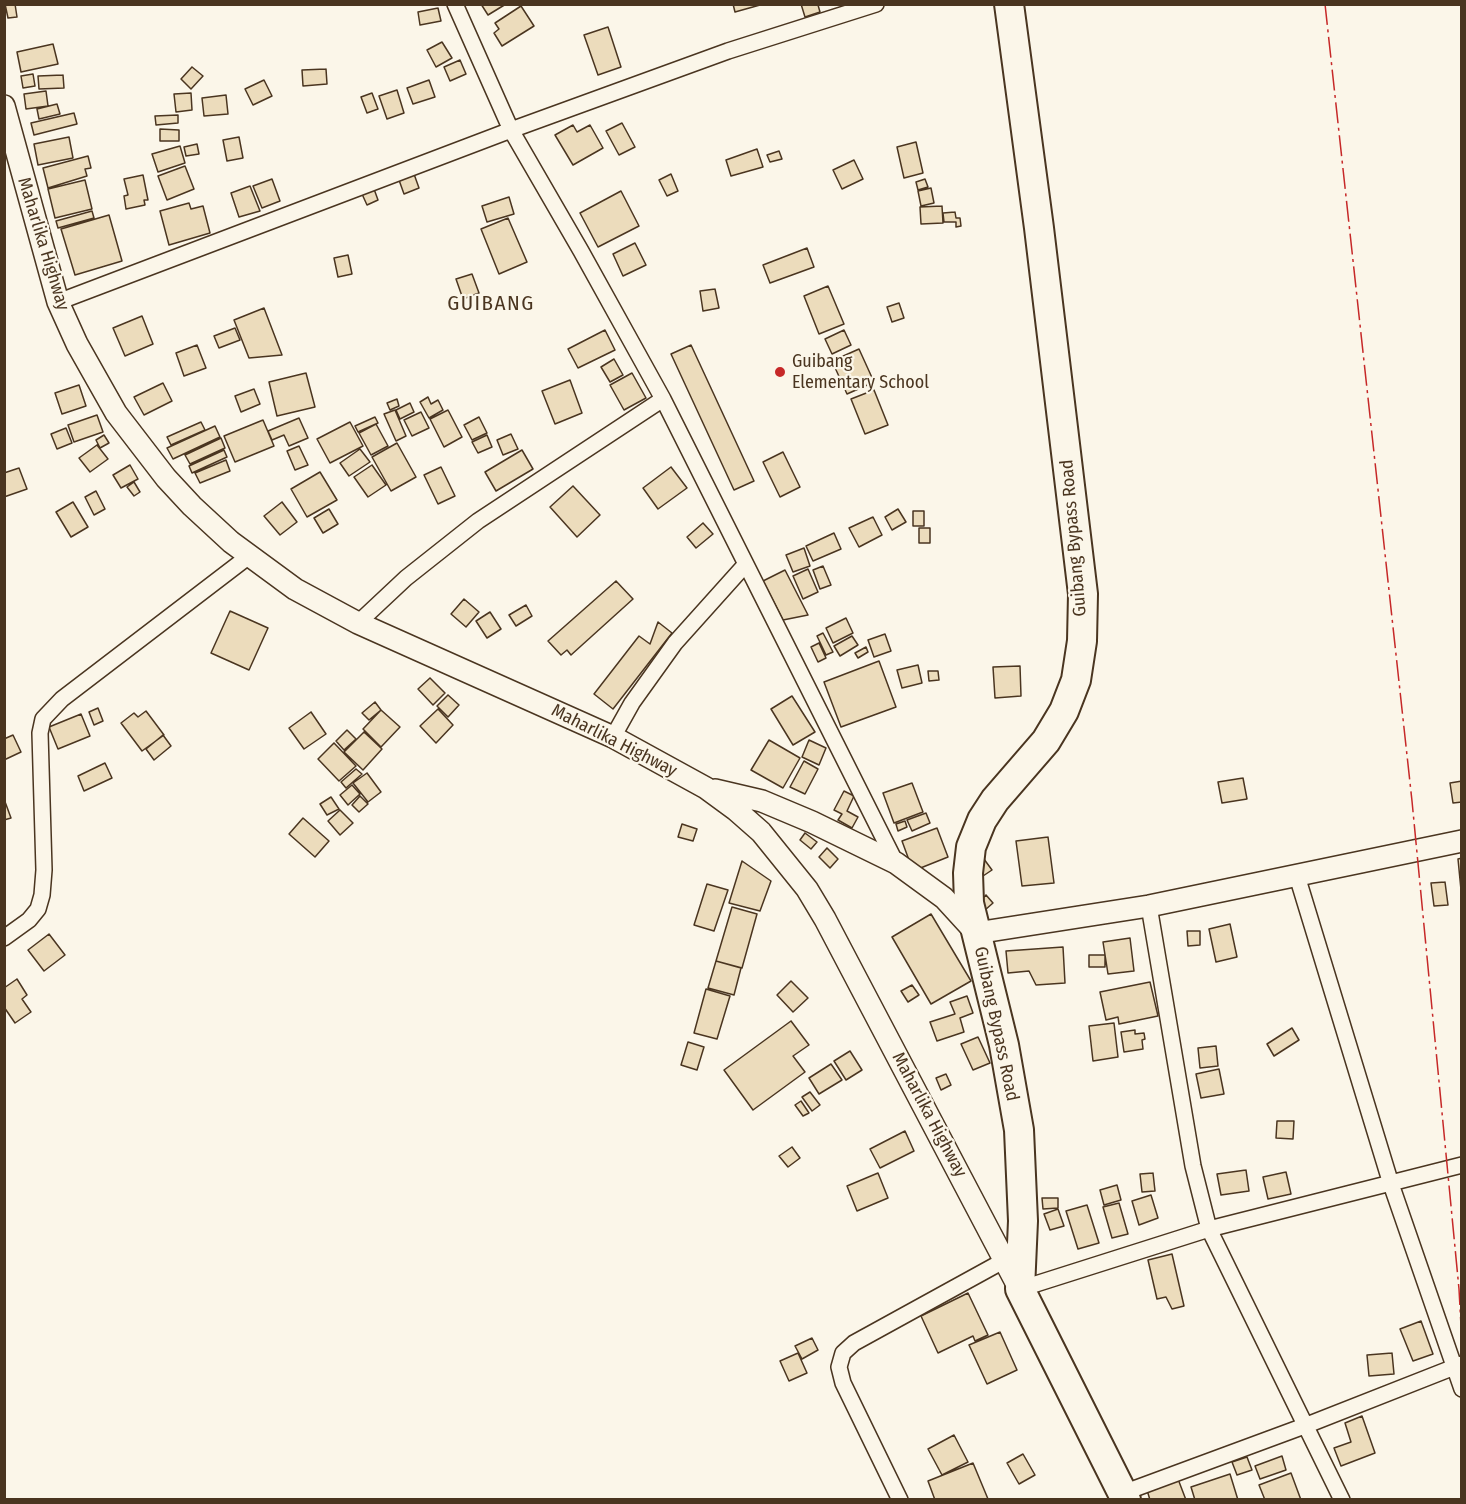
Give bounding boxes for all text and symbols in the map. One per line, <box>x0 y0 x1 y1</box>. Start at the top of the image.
street label: Maharlika Highway <box>12 175 74 313</box>
district label: GUIBANG <box>447 291 535 317</box>
place label: Guibang Elementary School <box>792 351 929 394</box>
marker: Guibang Elementary School <box>773 365 787 379</box>
street label: Guibang Bypass Road <box>1056 459 1092 617</box>
street label: Maharlika Highway <box>548 700 680 782</box>
street label: Guibang Bypass Road <box>969 945 1023 1103</box>
street label: Maharlika Highway <box>887 1049 971 1181</box>

